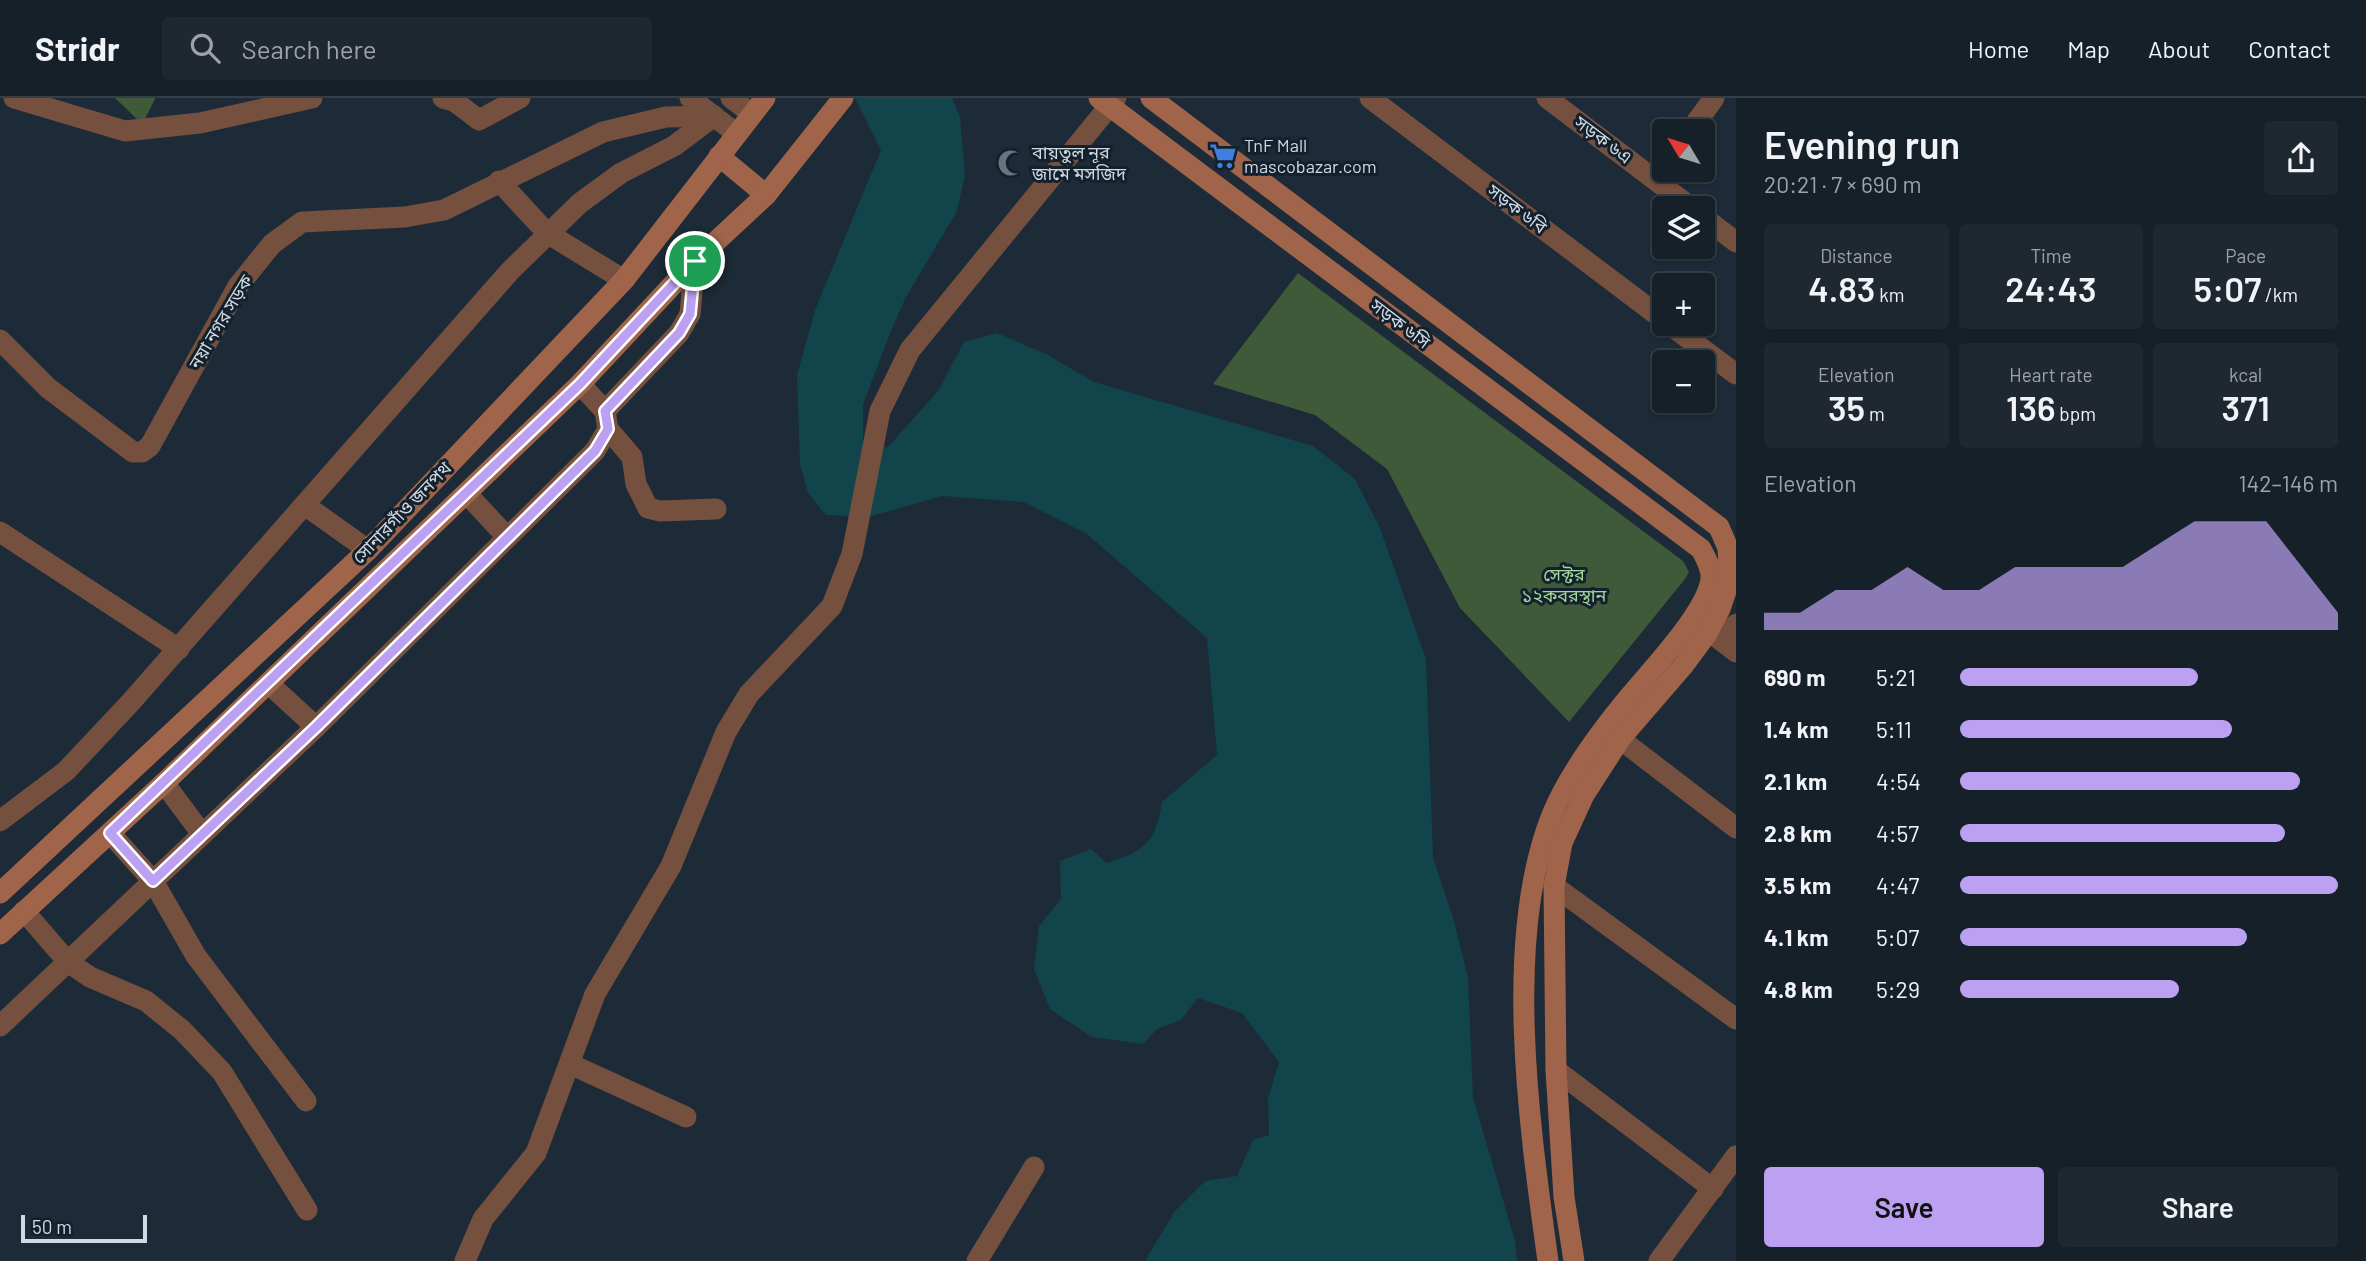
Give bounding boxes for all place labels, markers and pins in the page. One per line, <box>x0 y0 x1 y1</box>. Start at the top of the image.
place label: TnF Mall mascobazar.com <box>1244 134 1377 177</box>
place label: বায়তুল নূর জামে মসজিদ <box>1031 141 1127 184</box>
supermarket icon: TnF Mall mascobazar.com <box>1208 141 1238 171</box>
mosque icon: বায়তুল নূর জামে মসজিদ <box>996 148 1026 178</box>
pin <box>665 231 725 291</box>

